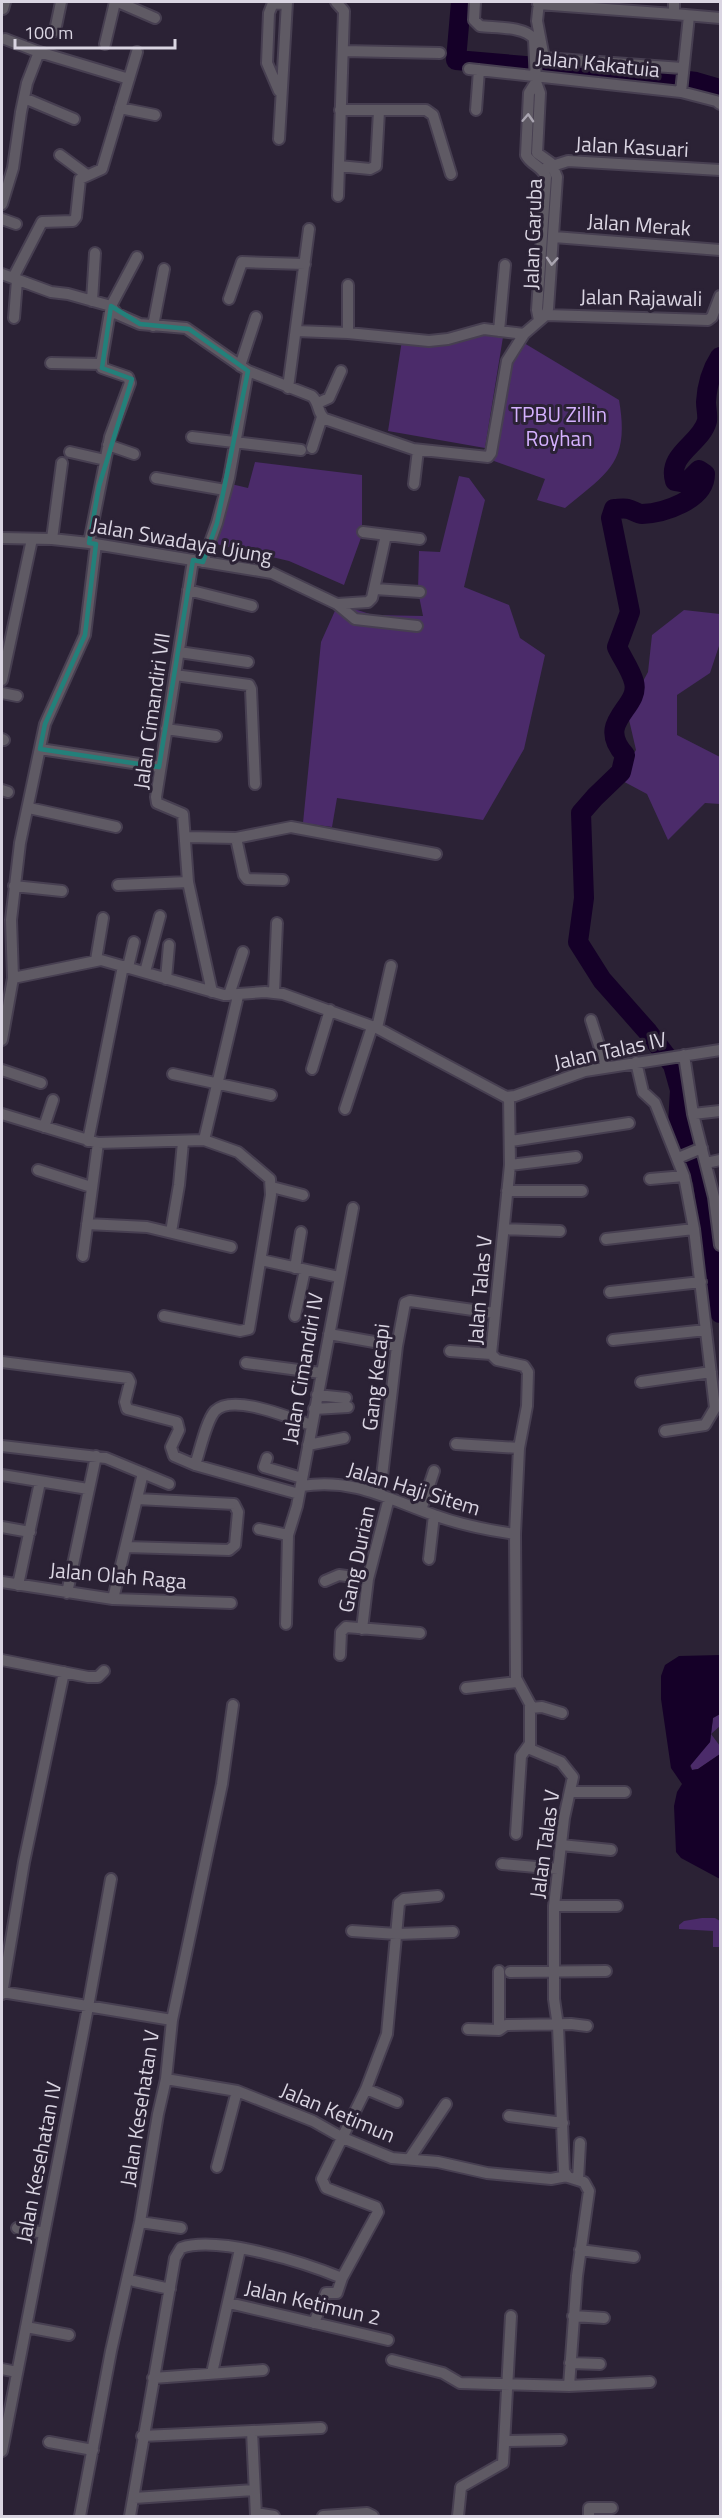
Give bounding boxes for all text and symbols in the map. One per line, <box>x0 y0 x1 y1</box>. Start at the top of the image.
scale bar <box>15 12 176 50</box>
text: 100 m <box>24 19 73 46</box>
street label: Jalan Kakatuia <box>534 41 662 85</box>
one-way arrow <box>521 113 534 122</box>
street label: Jalan Kasuari <box>574 127 690 165</box>
street label: Jalan Garuba <box>514 177 550 290</box>
street label: Jalan Merak <box>586 204 692 244</box>
one-way arrow <box>546 257 559 266</box>
street label: Jalan Rajawali <box>580 280 702 314</box>
park label: TPBU Zillin Royhan <box>511 398 607 454</box>
street label: Jalan Swadaya Ujung <box>89 508 275 572</box>
street label: Jalan Cimandiri VII <box>124 631 178 791</box>
street label: Jalan Talas IV <box>551 1022 669 1078</box>
street label: Jalan Talas V <box>458 1234 500 1346</box>
street label: Jalan Cimandiri IV <box>273 1290 331 1446</box>
street label: Gang Kecapi <box>353 1322 397 1432</box>
street label: Jalan Haji Sitem <box>343 1453 485 1523</box>
street label: Gang Durian <box>329 1503 383 1615</box>
street label: Jalan Olah Raga <box>48 1553 188 1597</box>
street label: Jalan Talas V <box>521 1788 567 1900</box>
street label: Jalan Kesehatan V <box>111 2027 167 2189</box>
street label: Jalan Ketimun <box>276 2073 400 2151</box>
street label: Jalan Kesehatan IV <box>7 2079 69 2245</box>
street label: Jalan Ketimun 2 <box>242 2271 384 2333</box>

